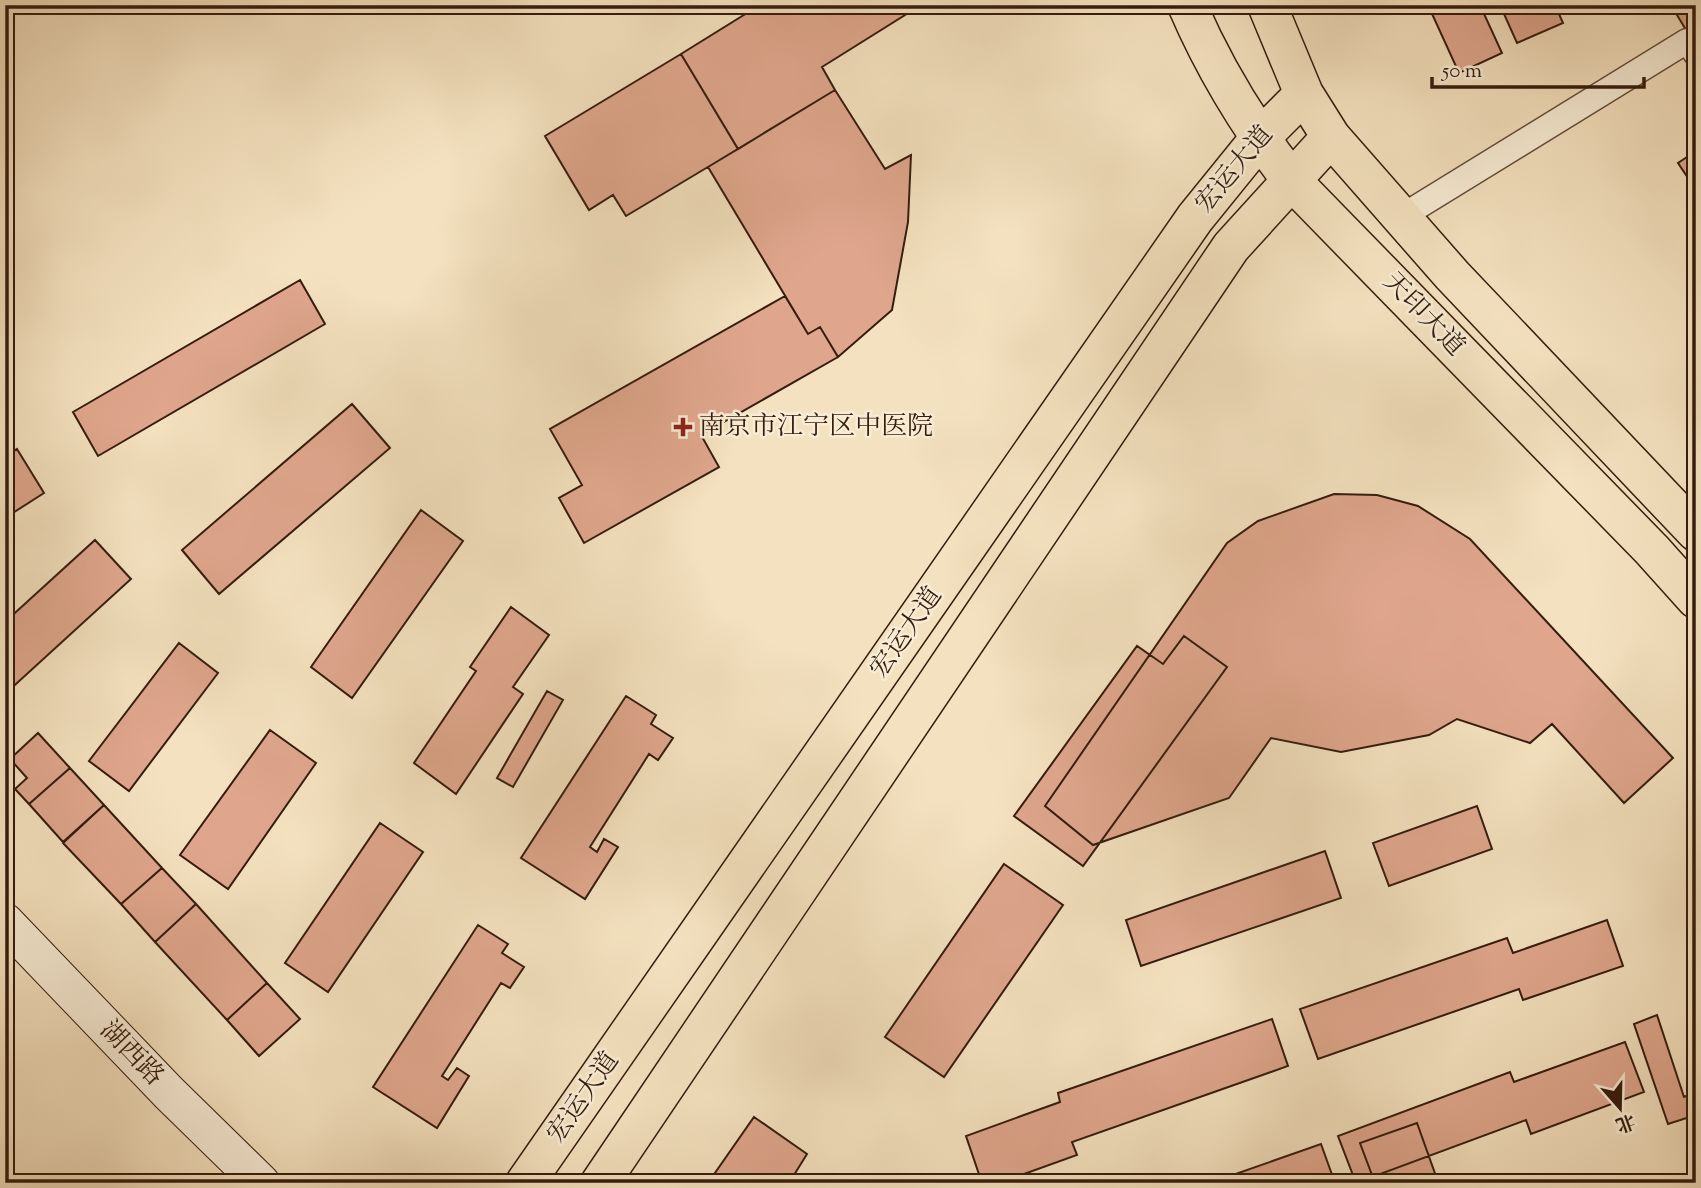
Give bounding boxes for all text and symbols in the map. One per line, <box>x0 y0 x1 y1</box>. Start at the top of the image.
scale bar <box>1432 46 1643 90</box>
text: 50 m <box>1441 57 1482 87</box>
street label: 宏运大道 <box>1187 118 1283 222</box>
street label: 天印大道 <box>1374 265 1472 365</box>
place label: 南京市江宁区中医院 <box>699 409 933 446</box>
marker: 南京市江宁区中医院 <box>673 417 693 437</box>
street label: 宏运大道 <box>862 580 952 686</box>
street label: 湖西路 <box>91 1013 171 1095</box>
street label: 宏运大道 <box>539 1045 629 1151</box>
north arrow <box>1586 1072 1656 1142</box>
text: 北 <box>1611 1106 1639 1138</box>

